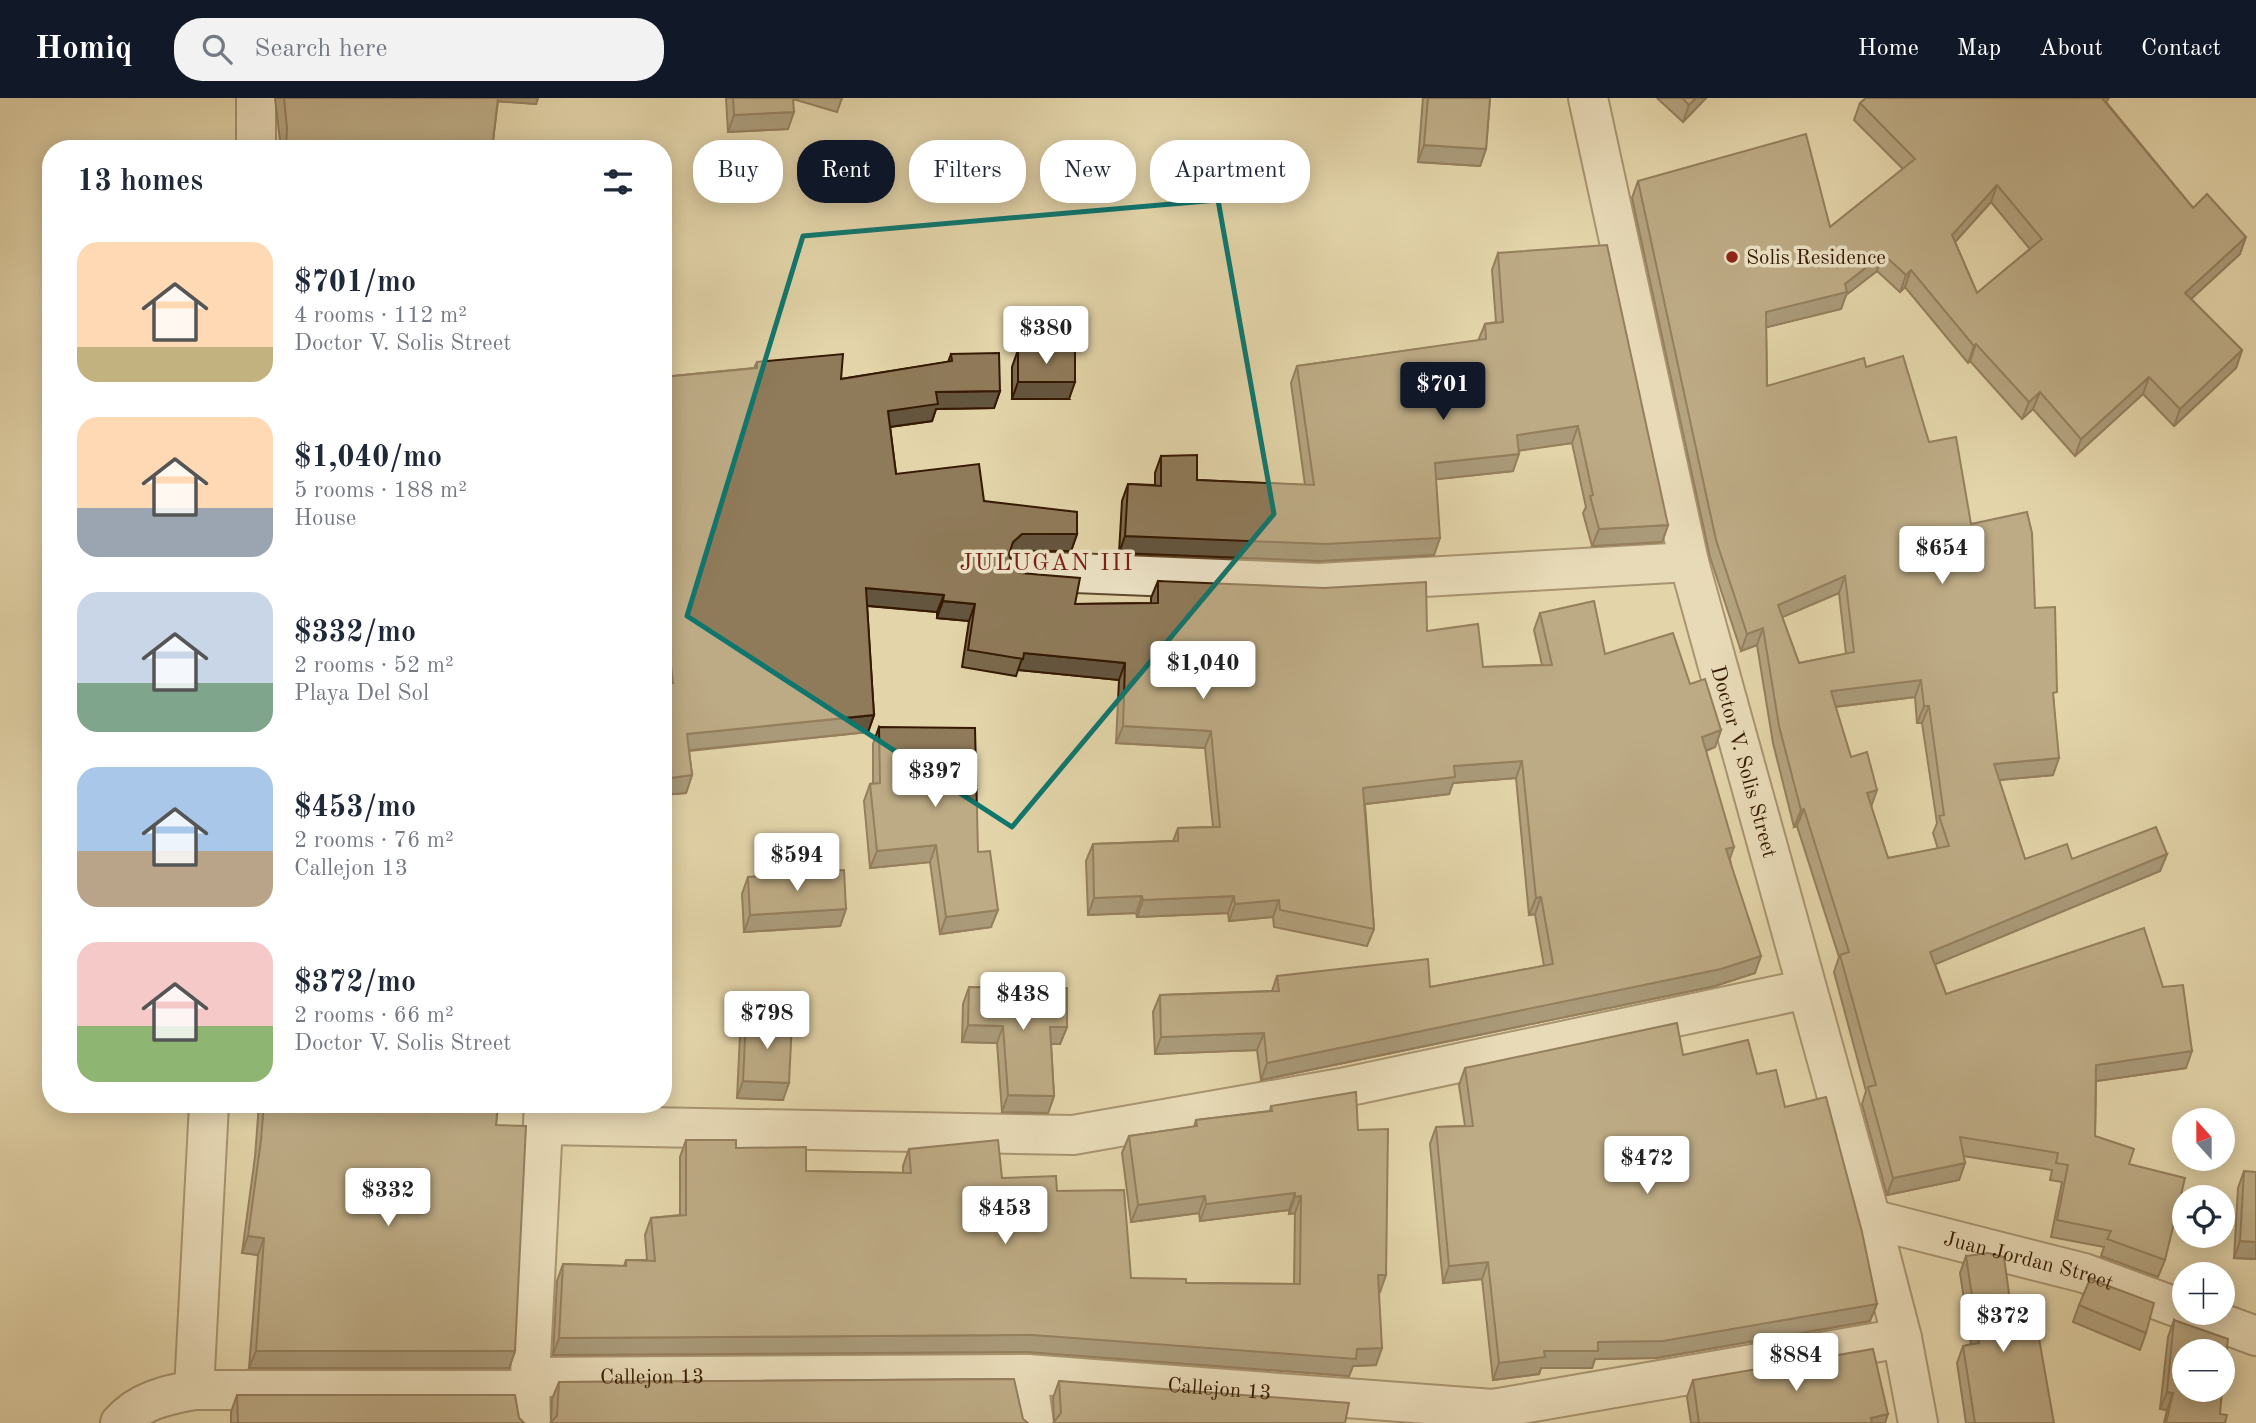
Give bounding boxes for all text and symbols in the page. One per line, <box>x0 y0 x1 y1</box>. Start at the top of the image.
search box <box>174 18 664 81</box>
icon: search <box>198 30 236 68</box>
text: Homiq <box>35 33 132 66</box>
text: Search here <box>254 36 387 62</box>
text: Home <box>1858 37 1919 61</box>
text: Map <box>1957 37 2001 61</box>
text: About <box>2039 37 2103 61</box>
text: Contact <box>2141 37 2221 61</box>
chip: Buy <box>693 140 783 203</box>
chip: Rent <box>797 140 895 203</box>
chip: Filters <box>909 140 1026 203</box>
chip: New <box>1040 140 1136 203</box>
chip: Apartment <box>1150 140 1310 203</box>
icon: filters <box>599 163 637 201</box>
text: 13 homes <box>77 167 203 197</box>
place label: Solis Residence <box>1746 248 1886 269</box>
marker: Solis Residence <box>1724 249 1740 265</box>
text: $701/mo <box>294 268 416 298</box>
icon: home <box>133 270 217 354</box>
text: 4 rooms · 112 m² <box>294 304 467 327</box>
pin: $380 <box>1005 306 1087 366</box>
text: $380 <box>1019 317 1073 340</box>
text: Doctor V. Solis Street <box>294 332 511 355</box>
pin: $701 <box>1402 362 1484 422</box>
text: $701 <box>1416 373 1470 396</box>
text: $1,040/mo <box>294 443 442 473</box>
icon: home <box>133 445 217 529</box>
text: 5 rooms · 188 m² <box>294 479 467 502</box>
text: House <box>294 507 356 530</box>
pin: $654 <box>1901 526 1983 586</box>
text: $654 <box>1915 537 1969 560</box>
district label: JULUGAN III <box>960 552 1134 576</box>
text: $332/mo <box>294 618 416 648</box>
icon: home <box>133 620 217 704</box>
pin: $1,040 <box>1146 642 1260 701</box>
text: $1,040 <box>1166 652 1240 675</box>
text: 2 rooms · 52 m² <box>294 654 454 677</box>
street label: Doctor V. Solis Street <box>1706 664 1779 861</box>
text: Playa Del Sol <box>294 682 429 705</box>
pin: $397 <box>894 750 976 809</box>
text: $397 <box>908 760 962 783</box>
text: $453/mo <box>294 793 416 823</box>
icon: home <box>133 795 217 879</box>
text: 2 rooms · 76 m² <box>294 829 454 852</box>
pin: $594 <box>756 834 838 893</box>
text: $594 <box>770 844 824 867</box>
text: Callejon 13 <box>294 857 408 880</box>
text: $372/mo <box>294 968 416 998</box>
icon: home <box>133 970 217 1054</box>
pin: $438 <box>982 972 1064 1032</box>
text: $438 <box>996 983 1050 1006</box>
pin: $798 <box>726 992 808 1051</box>
text: $798 <box>740 1002 794 1025</box>
text: 2 rooms · 66 m² <box>294 1004 454 1027</box>
text: Doctor V. Solis Street <box>294 1032 511 1055</box>
north arrow <box>2172 1108 2235 1171</box>
map controls <box>2172 1108 2235 1402</box>
pin: $472 <box>1606 1136 1688 1196</box>
text: $472 <box>1620 1147 1674 1170</box>
pin: $332 <box>347 1168 429 1228</box>
text: $332 <box>361 1179 415 1202</box>
button: locate <box>2172 1185 2235 1248</box>
pin: $453 <box>964 1186 1046 1246</box>
text: $453 <box>978 1197 1032 1220</box>
street label: Juan Jordan Street <box>1941 1229 2116 1295</box>
button: + <box>2172 1262 2235 1325</box>
pin: $372 <box>1962 1294 2044 1354</box>
text: $372 <box>1976 1305 2030 1328</box>
pin: $884 <box>1755 1334 1837 1393</box>
button: − <box>2172 1339 2235 1402</box>
text: $884 <box>1769 1344 1823 1367</box>
street label: Callejon 13 <box>600 1367 704 1389</box>
street label: Callejon 13 <box>1167 1376 1272 1404</box>

